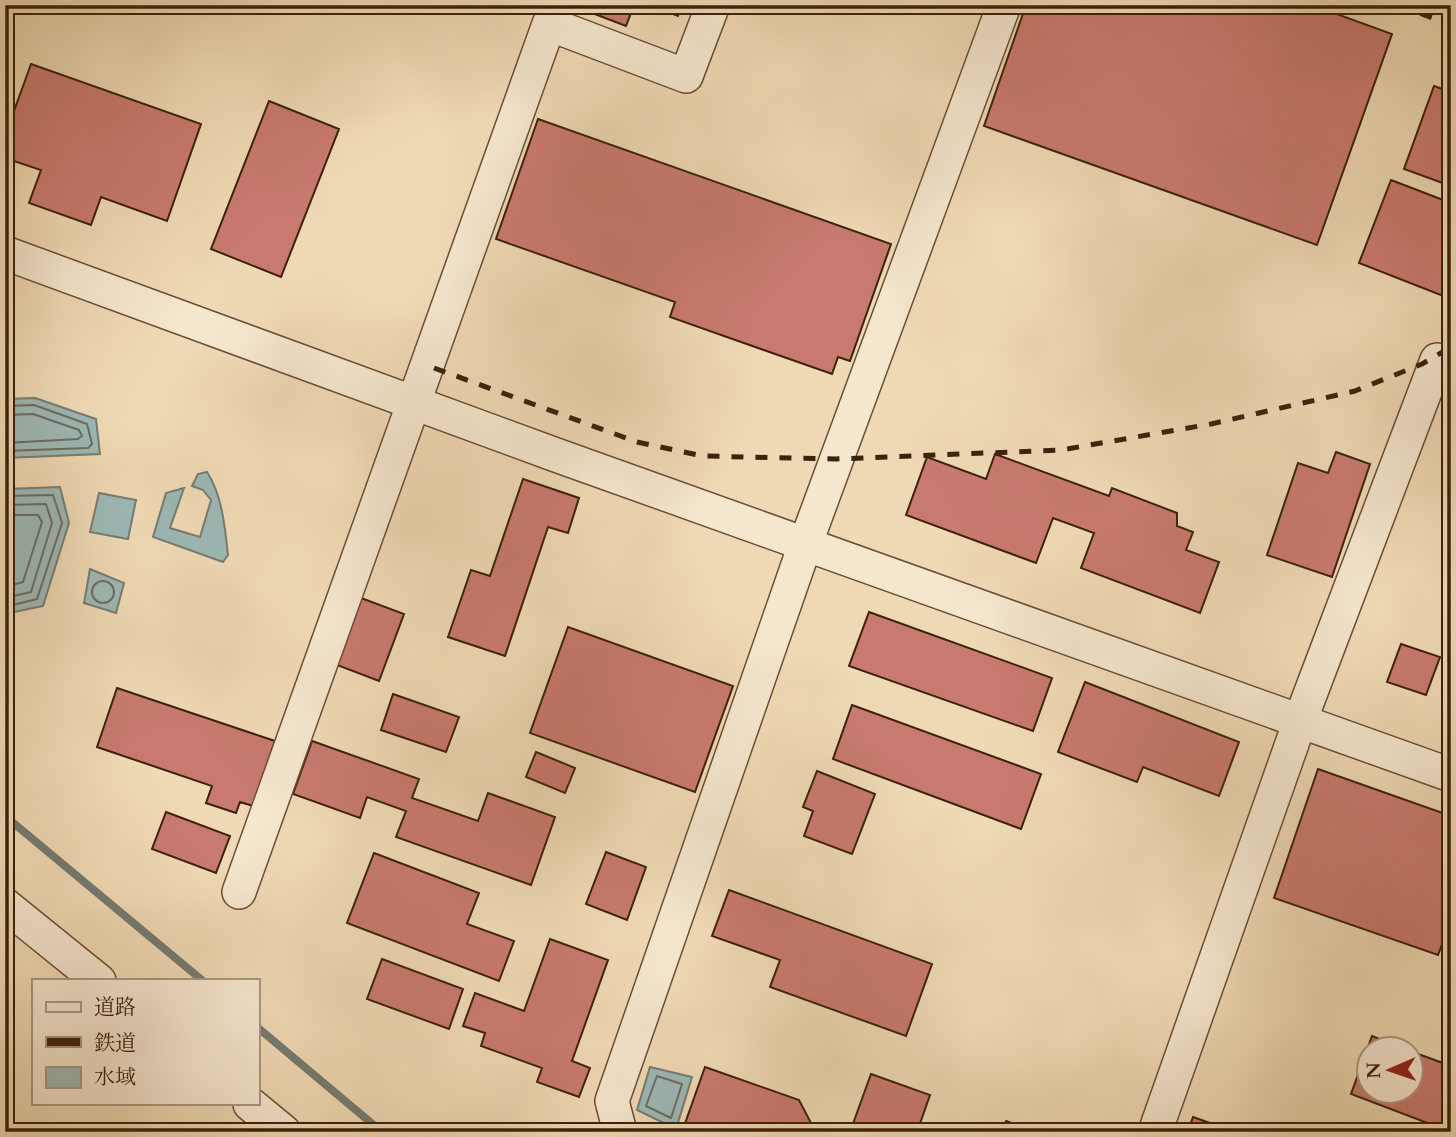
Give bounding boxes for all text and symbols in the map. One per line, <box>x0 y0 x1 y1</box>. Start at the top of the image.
legend <box>32 979 259 1106</box>
text: 道路 <box>94 993 136 1022</box>
text: 鉄道 <box>94 1029 136 1058</box>
north arrow <box>1354 1036 1424 1106</box>
text: N <box>1361 1061 1387 1079</box>
text: 水域 <box>94 1063 136 1092</box>

